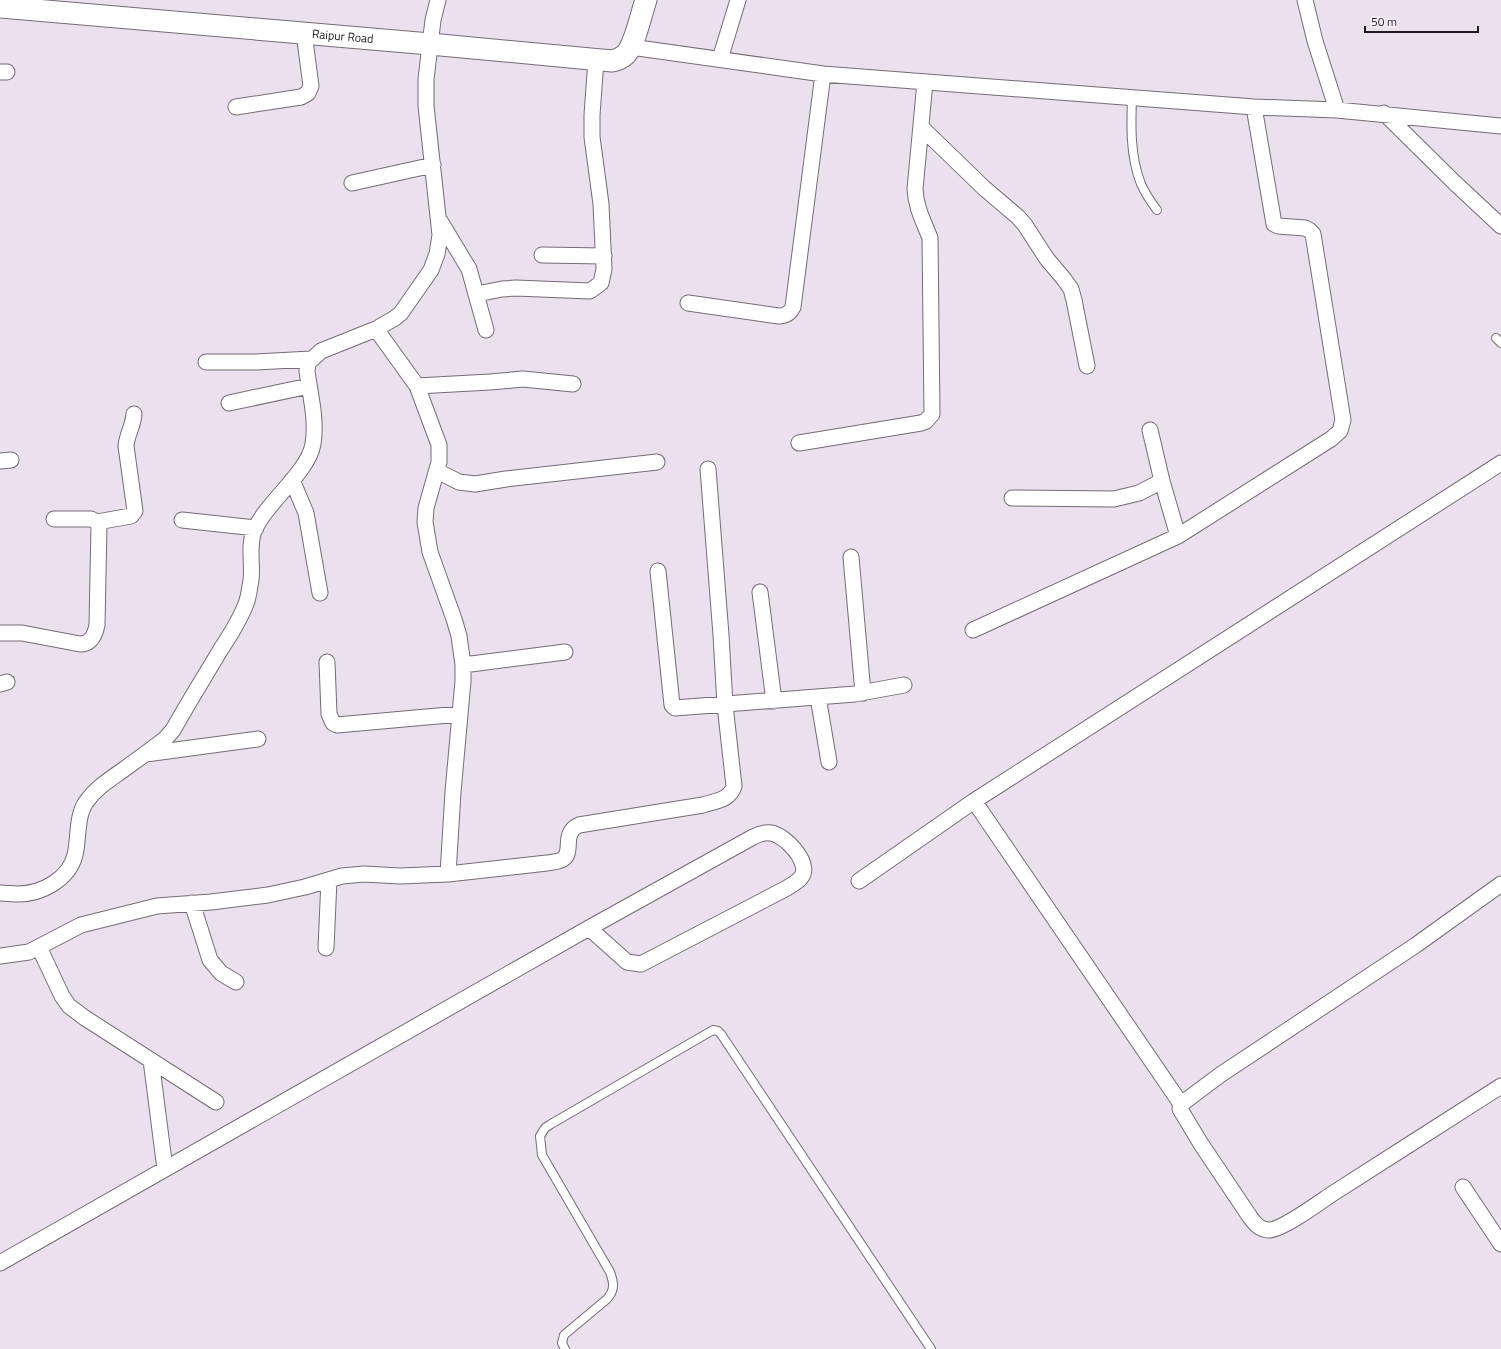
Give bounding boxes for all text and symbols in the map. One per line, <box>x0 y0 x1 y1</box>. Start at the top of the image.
scale bar <box>1365 8 1478 34</box>
text: 50 m <box>1371 12 1397 31</box>
street label: Raipur Road <box>311 24 374 48</box>

